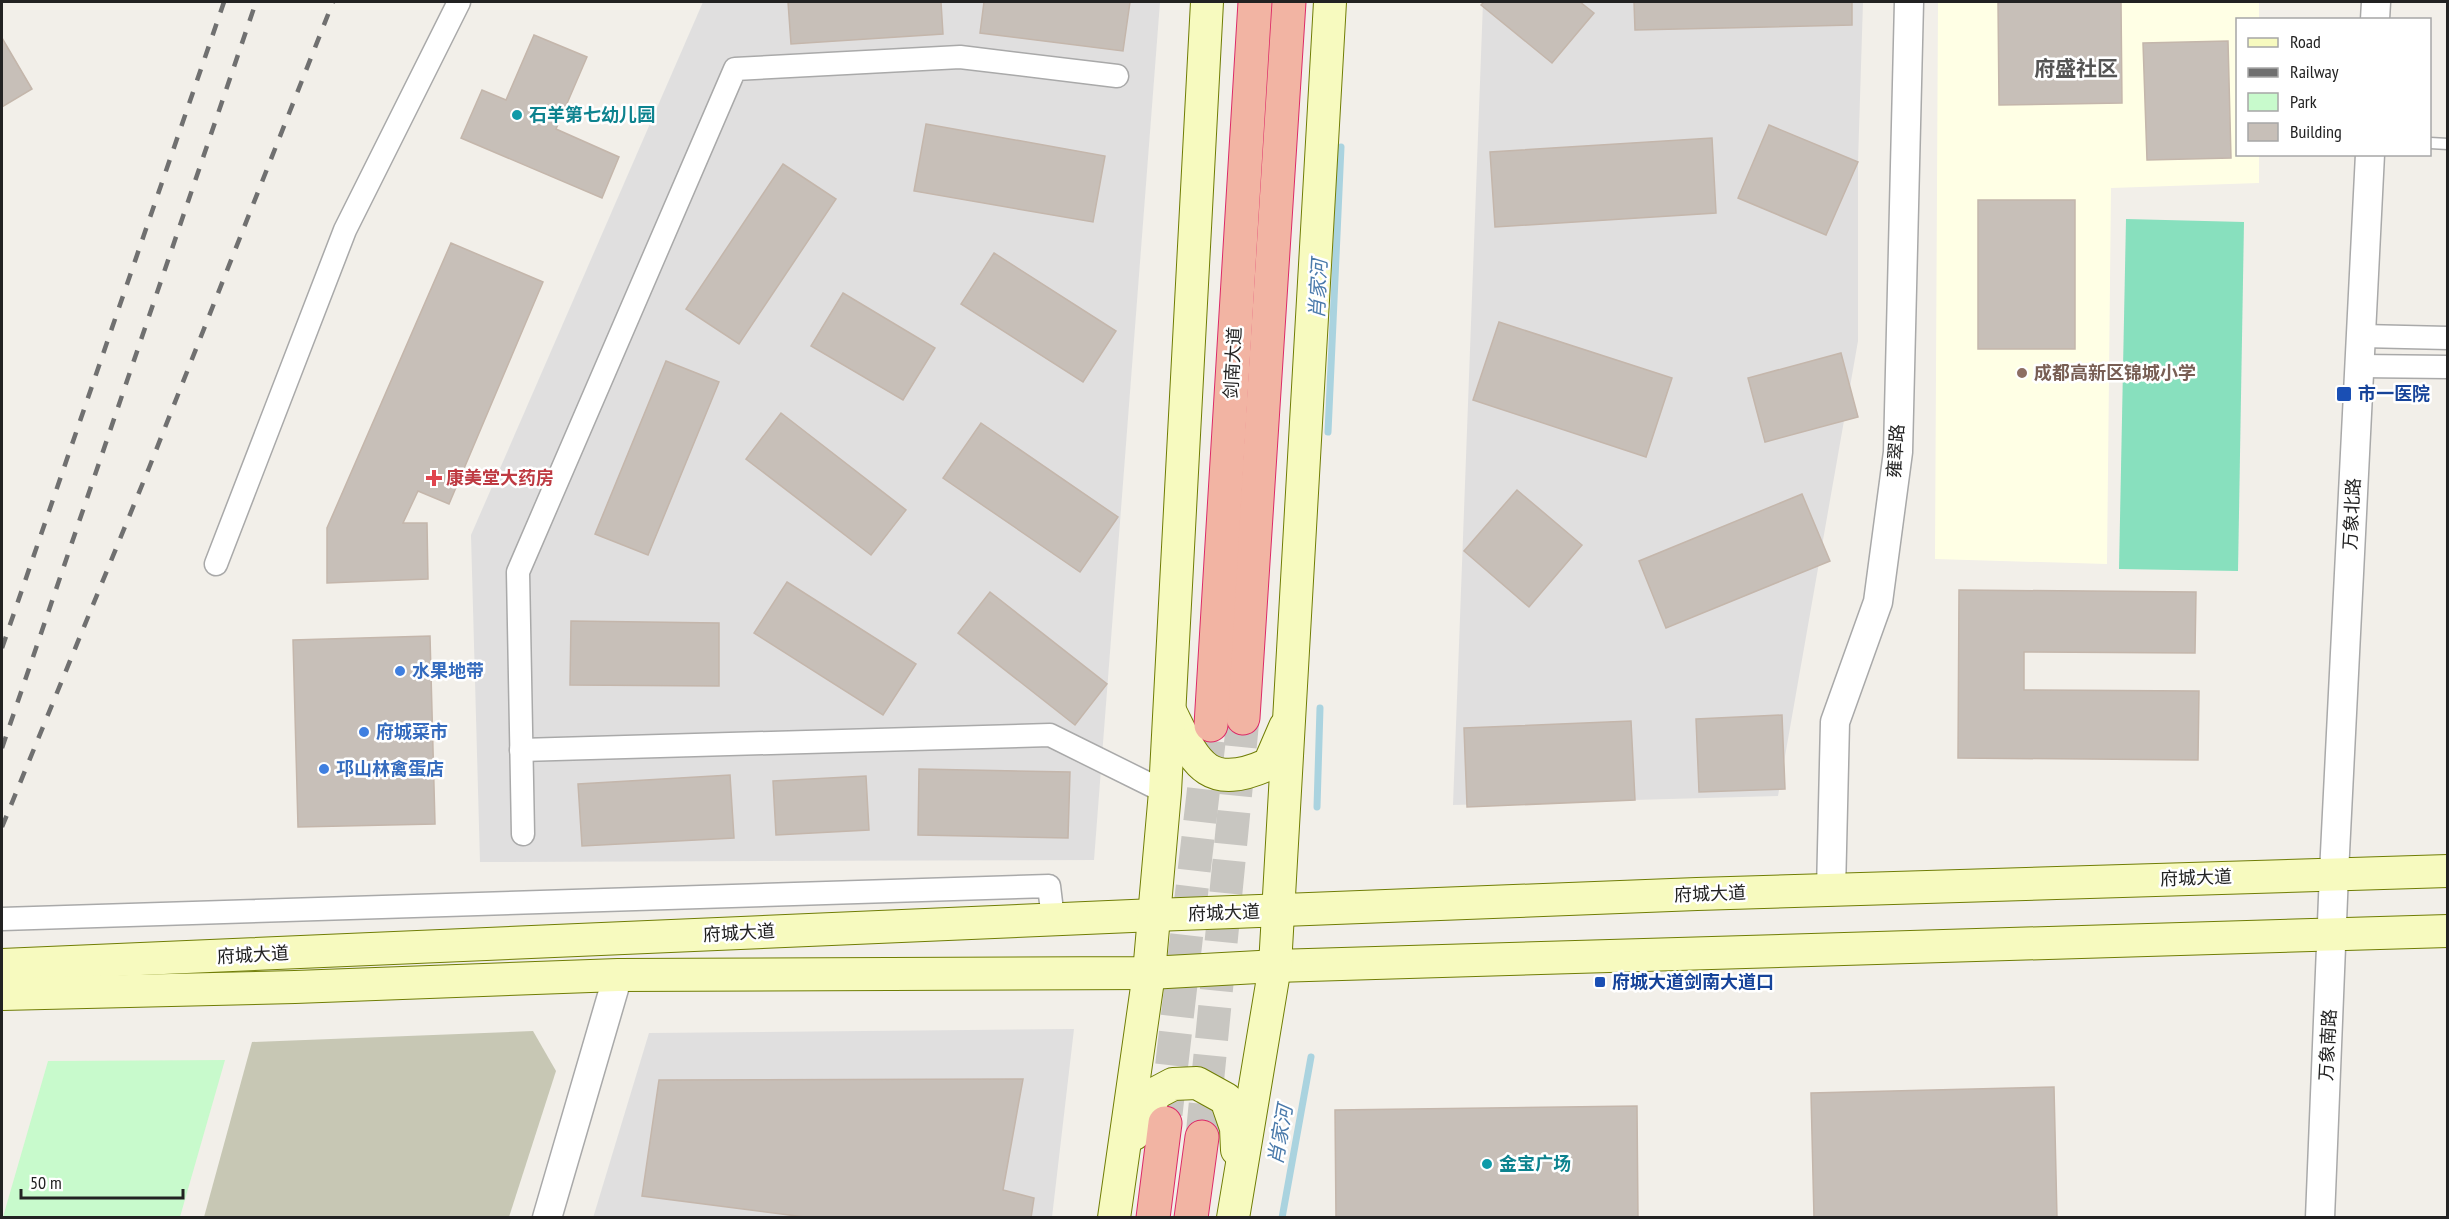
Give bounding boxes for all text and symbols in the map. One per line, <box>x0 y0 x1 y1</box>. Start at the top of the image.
legend <box>2236 18 2431 156</box>
text: Road <box>2290 30 2321 53</box>
district label: 府盛社区 <box>2034 55 2118 82</box>
text: Railway <box>2290 60 2339 83</box>
text: Park <box>2290 90 2317 113</box>
place label: 石羊第七幼儿园 <box>529 103 655 126</box>
marker: 石羊第七幼儿园 <box>510 108 524 122</box>
text: Building <box>2290 120 2342 143</box>
water label: 肖家河 <box>1303 254 1333 320</box>
street label: 剑南大道 <box>1219 326 1246 400</box>
place label: 成都高新区锦城小学 <box>2034 361 2196 384</box>
marker: 成都高新区锦城小学 <box>2015 366 2029 380</box>
place label: 市一医院 <box>2358 382 2430 405</box>
marker: 市一医院 <box>2335 385 2353 403</box>
street label: 雍翠路 <box>1882 423 1909 479</box>
place label: 康美堂大药房 <box>446 466 554 489</box>
marker: 康美堂大药房 <box>427 471 441 485</box>
street label: 万象北路 <box>2338 477 2365 551</box>
place label: 水果地带 <box>412 659 484 682</box>
marker: 水果地带 <box>393 664 407 678</box>
place label: 府城菜市 <box>376 720 448 743</box>
marker: 府城菜市 <box>357 725 371 739</box>
place label: 邛山林禽蛋店 <box>336 757 444 780</box>
marker: 邛山林禽蛋店 <box>317 762 331 776</box>
street label: 府城大道 <box>2160 865 2232 890</box>
street label: 府城大道 <box>1674 881 1746 906</box>
street label: 府城大道 <box>1188 900 1260 925</box>
street label: 府城大道 <box>702 919 776 946</box>
street label: 府城大道 <box>216 941 290 968</box>
place label: 府城大道剑南大道口 <box>1612 970 1774 993</box>
marker: 府城大道剑南大道口 <box>1593 975 1607 989</box>
street label: 万象南路 <box>2314 1008 2341 1082</box>
water label: 肖家河 <box>1262 1099 1299 1167</box>
place label: 金宝广场 <box>1499 1152 1571 1175</box>
marker: 金宝广场 <box>1480 1157 1494 1171</box>
scale bar <box>21 1162 183 1200</box>
text: 50 m <box>30 1171 62 1194</box>

